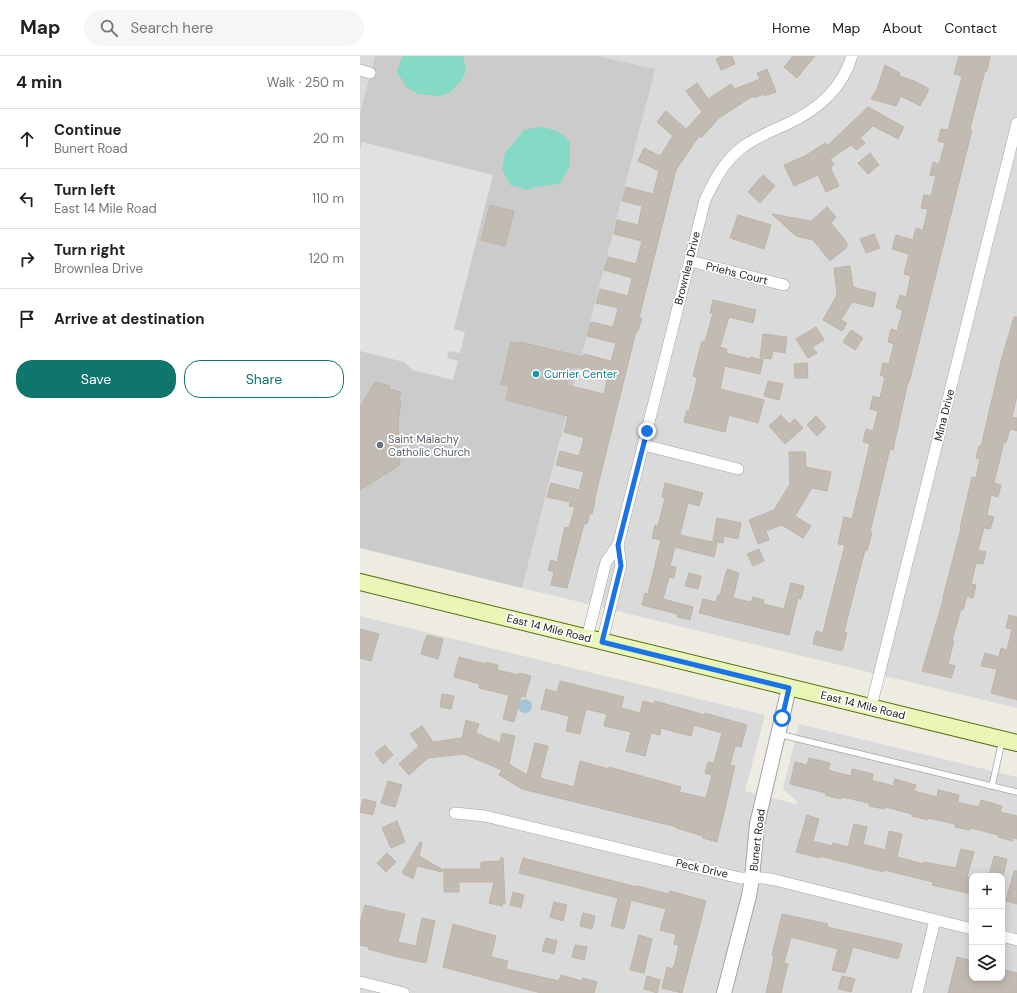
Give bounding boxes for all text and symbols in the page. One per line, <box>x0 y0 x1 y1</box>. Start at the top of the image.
search box <box>84 10 364 46</box>
text: Map <box>20 15 60 40</box>
icon: search <box>98 17 120 39</box>
text: Search here <box>130 18 213 38</box>
text: Home <box>772 19 810 37</box>
text: Map <box>832 19 860 37</box>
text: About <box>882 19 922 37</box>
text: Contact <box>944 19 997 37</box>
text: 4 min <box>16 71 62 93</box>
text: Walk · 250 m <box>267 74 344 91</box>
text: Continue <box>54 120 122 140</box>
icon: ahead <box>16 128 38 150</box>
text: 20 m <box>313 130 344 147</box>
text: Bunert Road <box>54 140 128 157</box>
text: Turn left <box>54 180 115 200</box>
icon: left <box>16 188 38 210</box>
text: 110 m <box>312 190 344 207</box>
text: East 14 Mile Road <box>54 200 157 217</box>
street label: Brownlea Drive <box>671 230 703 306</box>
text: Turn right <box>54 240 125 260</box>
icon: right <box>16 248 38 270</box>
text: 120 m <box>309 250 344 267</box>
street label: Priehs Court <box>705 259 769 287</box>
text: Brownlea Drive <box>54 260 143 277</box>
icon: arrive <box>16 308 38 330</box>
text: Arrive at destination <box>54 309 205 329</box>
button: Save <box>16 360 176 398</box>
button: Share <box>184 360 344 398</box>
place label: Currier Center <box>544 367 617 381</box>
marker: Currier Center <box>531 369 541 379</box>
street label: Mina Drive <box>931 388 957 442</box>
route end <box>638 422 656 440</box>
place label: Saint Malachy Catholic Church <box>388 432 470 459</box>
marker: Saint Malachy Catholic Church <box>375 440 385 450</box>
street label: East 14 Mile Road <box>505 611 593 645</box>
street label: East 14 Mile Road <box>819 688 907 722</box>
route start <box>773 709 791 727</box>
street label: Bunert Road <box>746 808 768 872</box>
street label: Peck Drive <box>675 855 729 881</box>
map controls <box>969 873 1005 981</box>
button: + <box>969 873 1005 909</box>
button: − <box>969 909 1005 945</box>
button: layers <box>969 945 1005 981</box>

